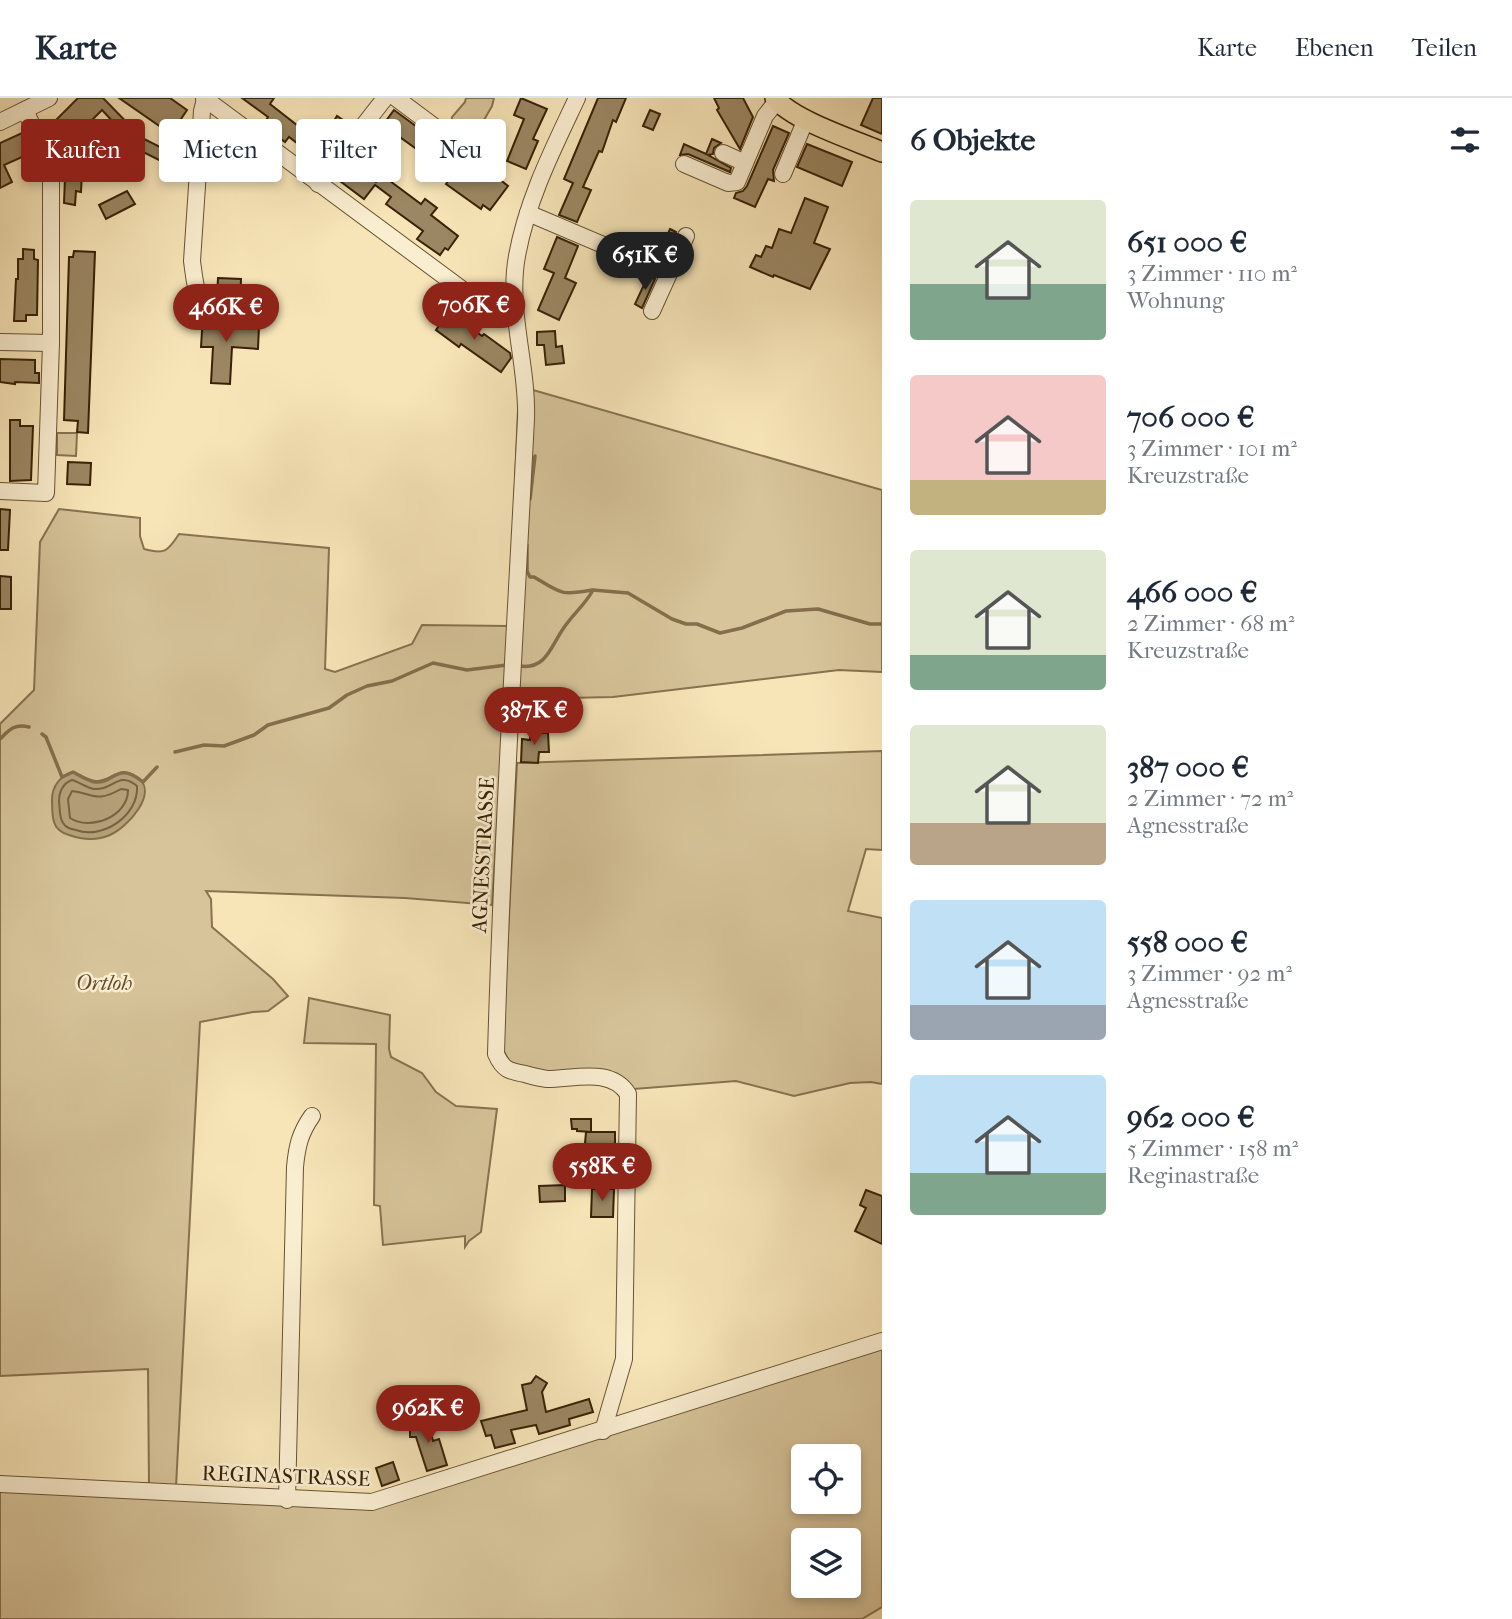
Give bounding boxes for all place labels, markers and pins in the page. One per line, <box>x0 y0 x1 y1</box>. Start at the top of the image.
pin: 651K € <box>588 232 702 292</box>
pin: 706K € <box>417 282 531 342</box>
pin: 466K € <box>169 285 283 344</box>
pin: 387K € <box>477 688 591 747</box>
pin: 558K € <box>545 1144 659 1203</box>
pin: 962K € <box>371 1386 485 1445</box>

